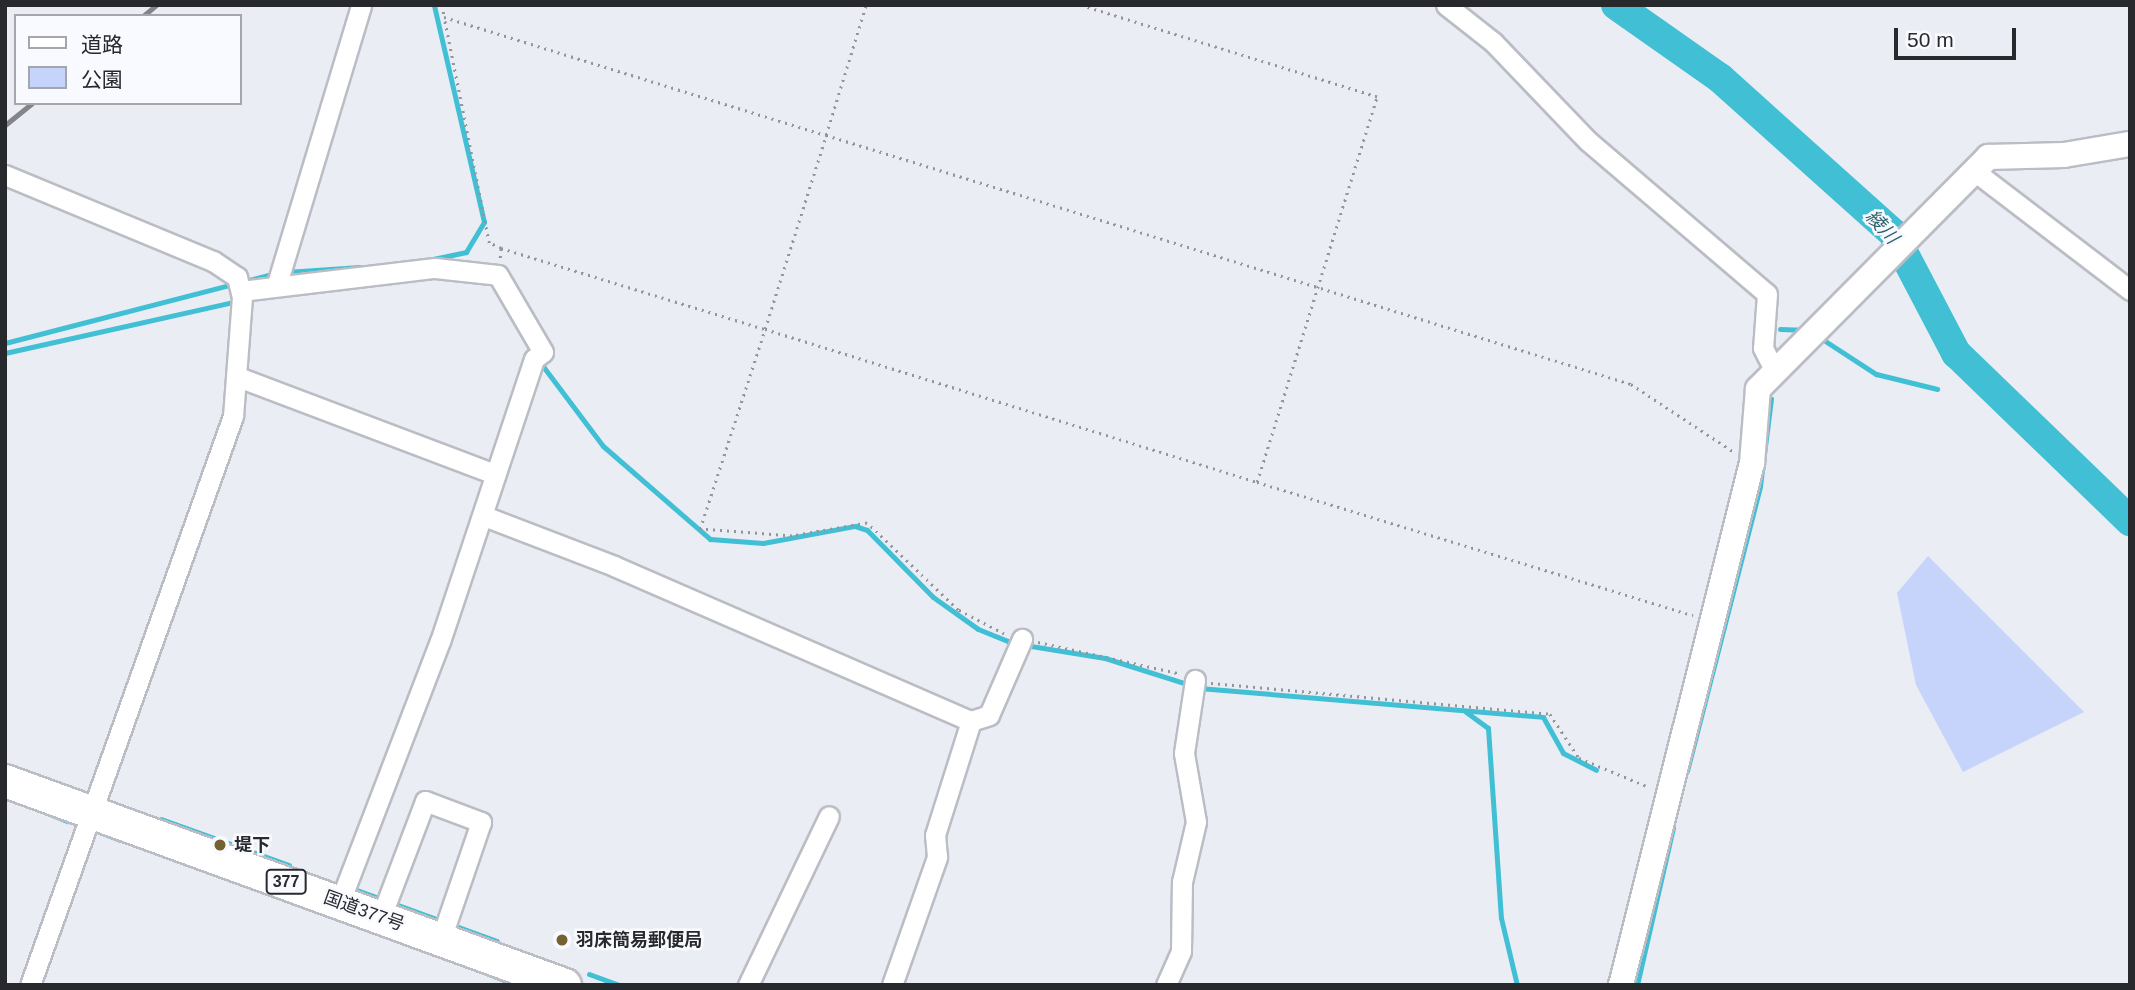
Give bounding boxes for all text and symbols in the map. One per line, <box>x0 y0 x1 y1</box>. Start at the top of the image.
legend <box>14 14 242 105</box>
scale bar <box>1897 14 2020 58</box>
text: 50 m <box>1907 28 1954 51</box>
text: 道路 <box>81 33 123 56</box>
text: 公園 <box>81 68 123 91</box>
water label: 綾川 <box>1861 205 1903 249</box>
place label: 堤下 <box>234 834 270 856</box>
marker: 堤下 <box>212 837 228 853</box>
road number: 377 <box>265 870 307 894</box>
street label: 国道377号 <box>321 886 407 936</box>
place label: 羽床簡易郵便局 <box>576 929 702 951</box>
marker: 羽床簡易郵便局 <box>554 932 570 948</box>

